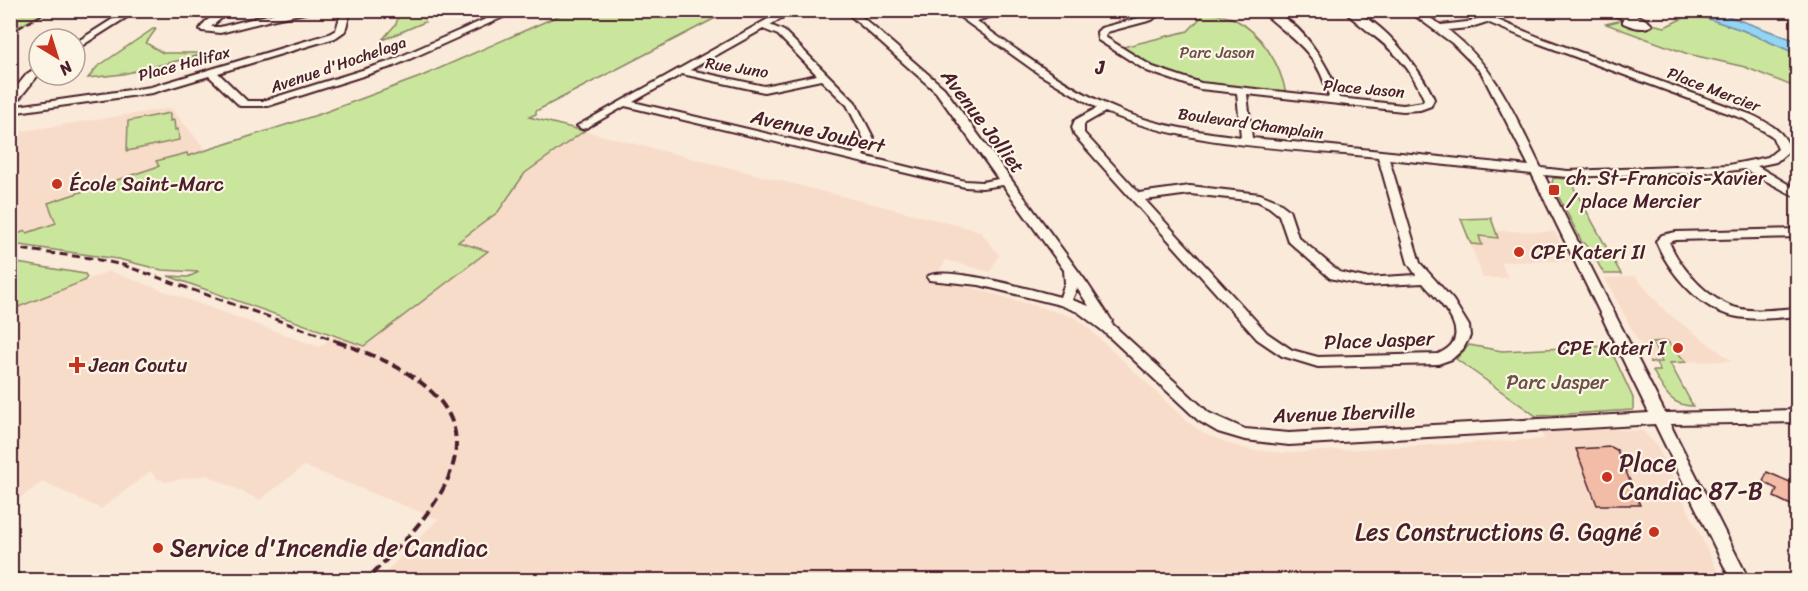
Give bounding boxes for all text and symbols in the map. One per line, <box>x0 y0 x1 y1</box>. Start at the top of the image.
north arrow <box>27 27 87 87</box>
street label: Avenue d'Hochelaga <box>265 28 410 102</box>
street label: Place Halifax <box>135 37 234 90</box>
park label: Parc Jason <box>1179 38 1255 67</box>
street label: Rue Juno <box>703 48 771 87</box>
district label: J <box>1095 52 1106 84</box>
text: N <box>52 53 80 84</box>
street label: Place Mercier <box>1663 58 1766 121</box>
street label: Avenue Jolliet <box>931 60 1034 182</box>
street label: Place Jason <box>1322 71 1406 107</box>
street label: Avenue Joubert <box>747 99 889 164</box>
street label: Boulevard Champlain <box>1176 99 1326 148</box>
place label: ch. St-Francois-Xavier / place Mercier <box>1566 161 1767 219</box>
place label: École Saint-Marc <box>69 167 224 202</box>
marker: École Saint-Marc <box>50 177 64 191</box>
marker: ch. St-Francois-Xavier / place Mercier <box>1547 183 1561 197</box>
place label: CPE Kateri II <box>1531 235 1646 270</box>
marker: CPE Kateri II <box>1512 245 1526 259</box>
street label: Place Jasper <box>1323 321 1436 360</box>
place label: CPE Kateri I <box>1558 331 1667 366</box>
marker: CPE Kateri I <box>1671 341 1685 355</box>
place label: Jean Coutu <box>88 348 188 383</box>
marker: Jean Coutu <box>70 358 84 372</box>
park label: Parc Jasper <box>1506 365 1610 400</box>
street label: Avenue Iberville <box>1271 394 1416 434</box>
place label: Place Candiac 87-B <box>1619 442 1763 512</box>
marker: Place Candiac 87-B <box>1600 470 1614 484</box>
place label: Les Constructions G. Gagné <box>1355 511 1642 553</box>
marker: Les Constructions G. Gagné <box>1647 525 1661 539</box>
place label: Service d'Incendie de Candiac <box>170 527 488 569</box>
marker: Service d'Incendie de Candiac <box>151 541 165 555</box>

